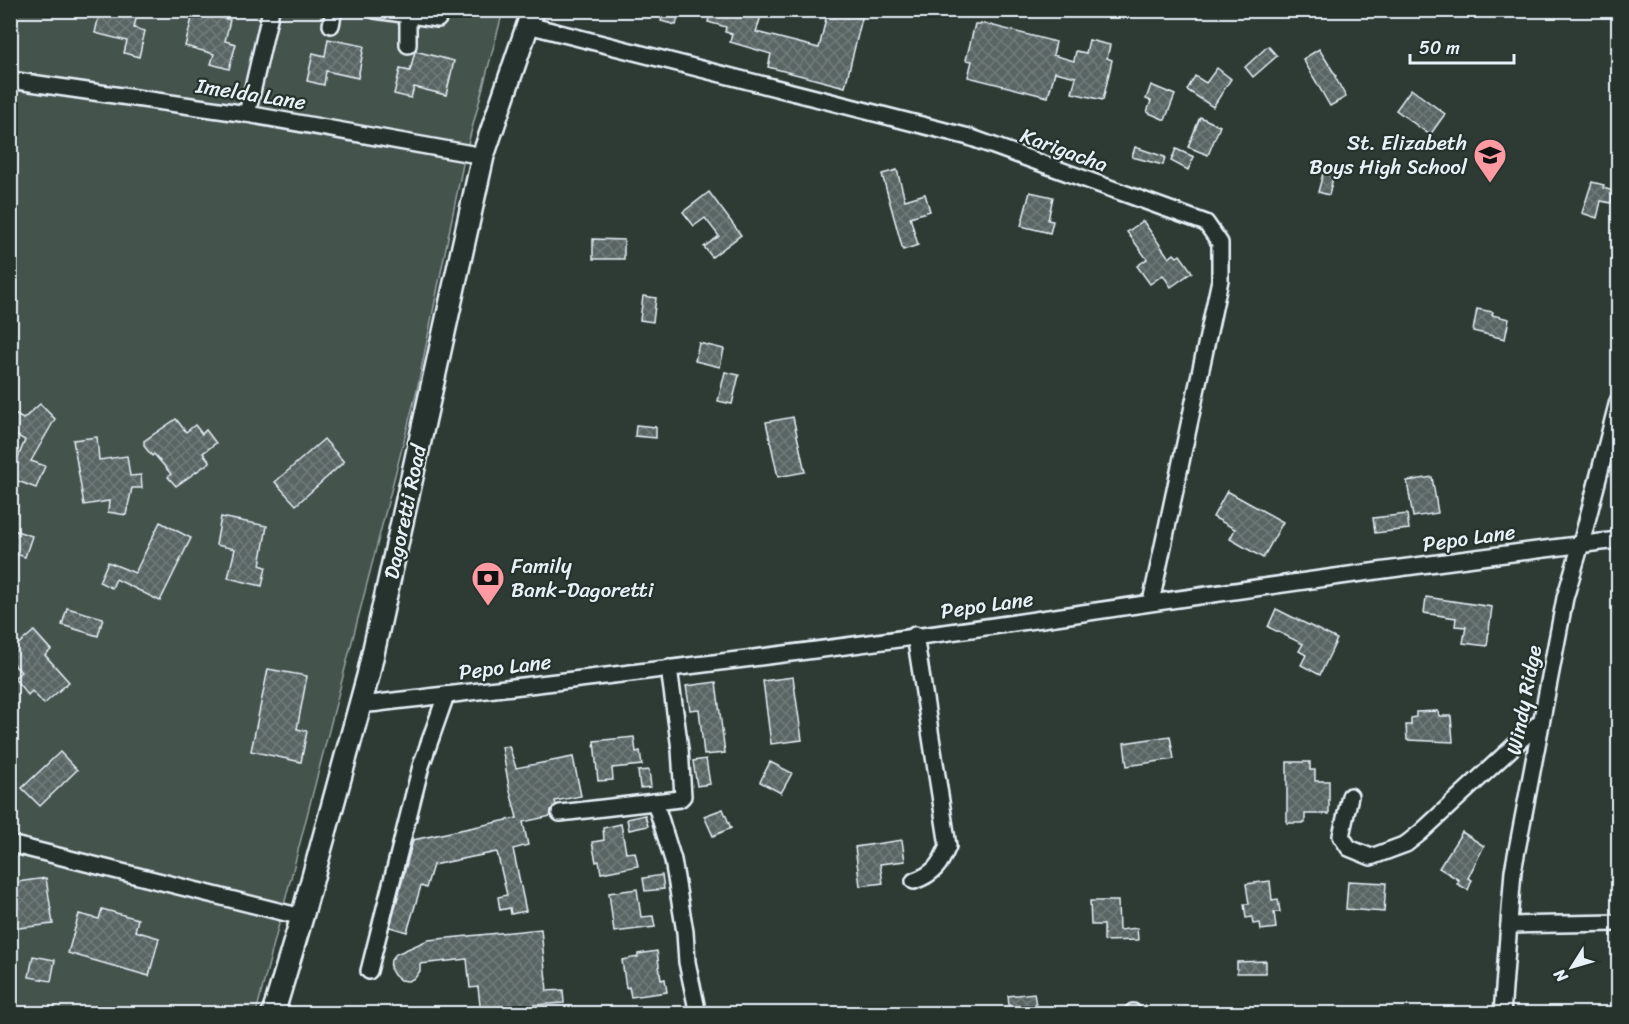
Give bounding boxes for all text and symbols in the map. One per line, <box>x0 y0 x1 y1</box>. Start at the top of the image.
scale bar <box>1410 27 1514 65</box>
text: 50 m <box>1419 32 1460 64</box>
street label: Imelda Lane <box>192 66 309 121</box>
street label: Karigacha <box>1015 117 1114 184</box>
place label: St. Elizabeth Boys High School <box>1309 124 1468 186</box>
school or university icon: St. Elizabeth Boys High School <box>1472 137 1508 184</box>
street label: Dagoretti Road <box>372 439 438 583</box>
street label: Pepo Lane <box>1420 513 1518 563</box>
place label: Family Bank-Dagoretti <box>511 547 655 609</box>
bank icon: Family Bank-Dagoretti <box>470 560 506 607</box>
street label: Pepo Lane <box>938 580 1036 630</box>
street label: Pepo Lane <box>456 642 554 692</box>
street label: Windy Ridge <box>1495 642 1553 758</box>
north arrow <box>1542 937 1602 997</box>
text: N <box>1545 962 1576 990</box>

